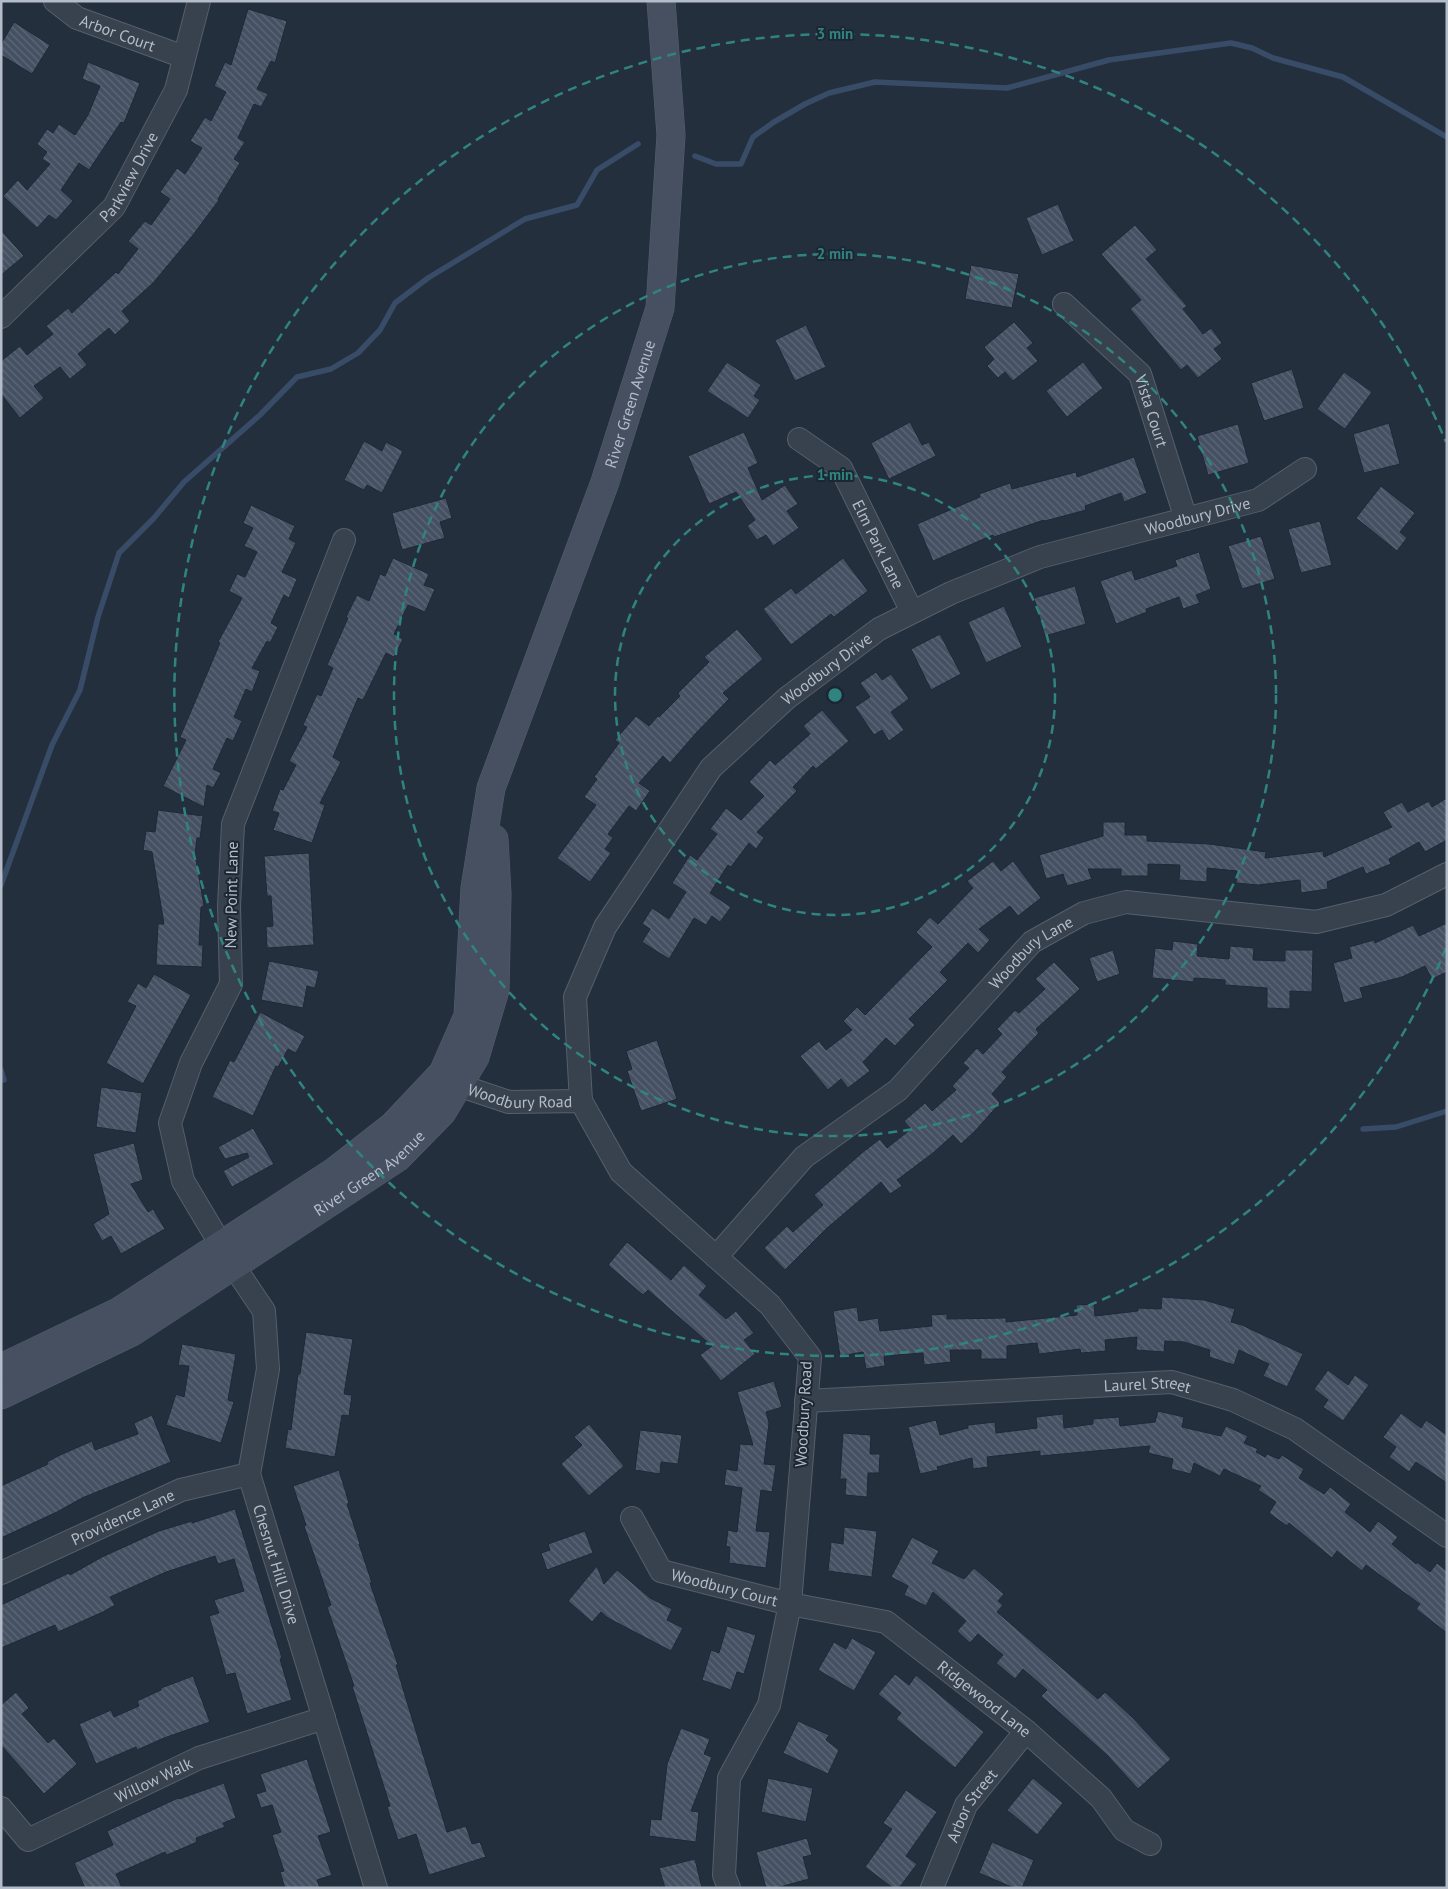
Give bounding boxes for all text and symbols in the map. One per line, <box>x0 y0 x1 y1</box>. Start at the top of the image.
street label: Arbor Court <box>77 10 159 56</box>
text: 3 min <box>817 24 853 43</box>
street label: Parkview Drive <box>95 128 162 226</box>
text: 2 min <box>817 244 853 263</box>
street label: River Green Avenue <box>600 337 659 470</box>
street label: Vista Court <box>1131 371 1173 450</box>
text: 1 min <box>817 465 853 484</box>
street label: Woodbury Drive <box>1143 492 1252 539</box>
street label: Elm Park Lane <box>848 496 909 592</box>
street label: Woodbury Drive <box>777 628 876 709</box>
centre of rings <box>826 686 844 704</box>
street label: New Point Lane <box>220 841 242 949</box>
street label: Woodbury Lane <box>984 911 1076 993</box>
street label: Woodbury Road <box>465 1079 572 1113</box>
street label: River Green Avenue <box>310 1126 429 1220</box>
street label: Woodbury Road <box>790 1361 816 1467</box>
street label: Laurel Street <box>1103 1372 1194 1397</box>
street label: Providence Lane <box>68 1484 178 1549</box>
street label: Chesnut Hill Drive <box>249 1502 304 1627</box>
street label: Woodbury Court <box>669 1564 781 1611</box>
street label: Ridgewood Lane <box>934 1656 1035 1741</box>
street label: Willow Walk <box>111 1753 196 1807</box>
street label: Arbor Street <box>942 1764 1002 1845</box>

